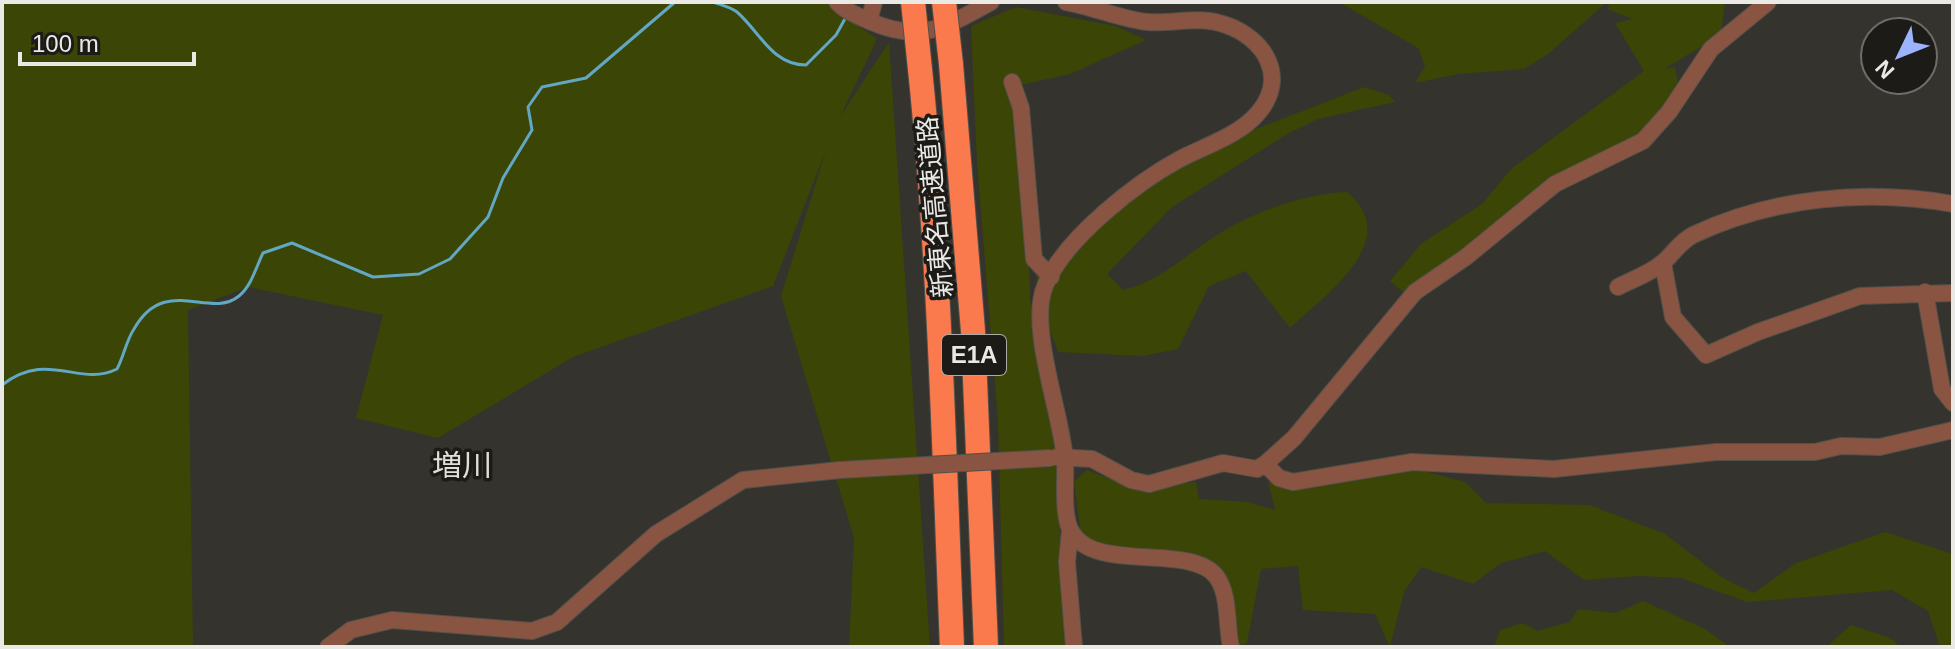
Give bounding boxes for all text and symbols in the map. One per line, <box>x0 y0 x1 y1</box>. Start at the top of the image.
scale bar <box>20 16 194 66</box>
north arrow <box>1859 16 1939 96</box>
text: 100 m <box>32 30 99 57</box>
text: N <box>1870 55 1899 84</box>
street label: 新東名高速道路 <box>912 115 958 299</box>
road number: E1A <box>942 335 1006 375</box>
district label: 増川 <box>432 449 492 482</box>

